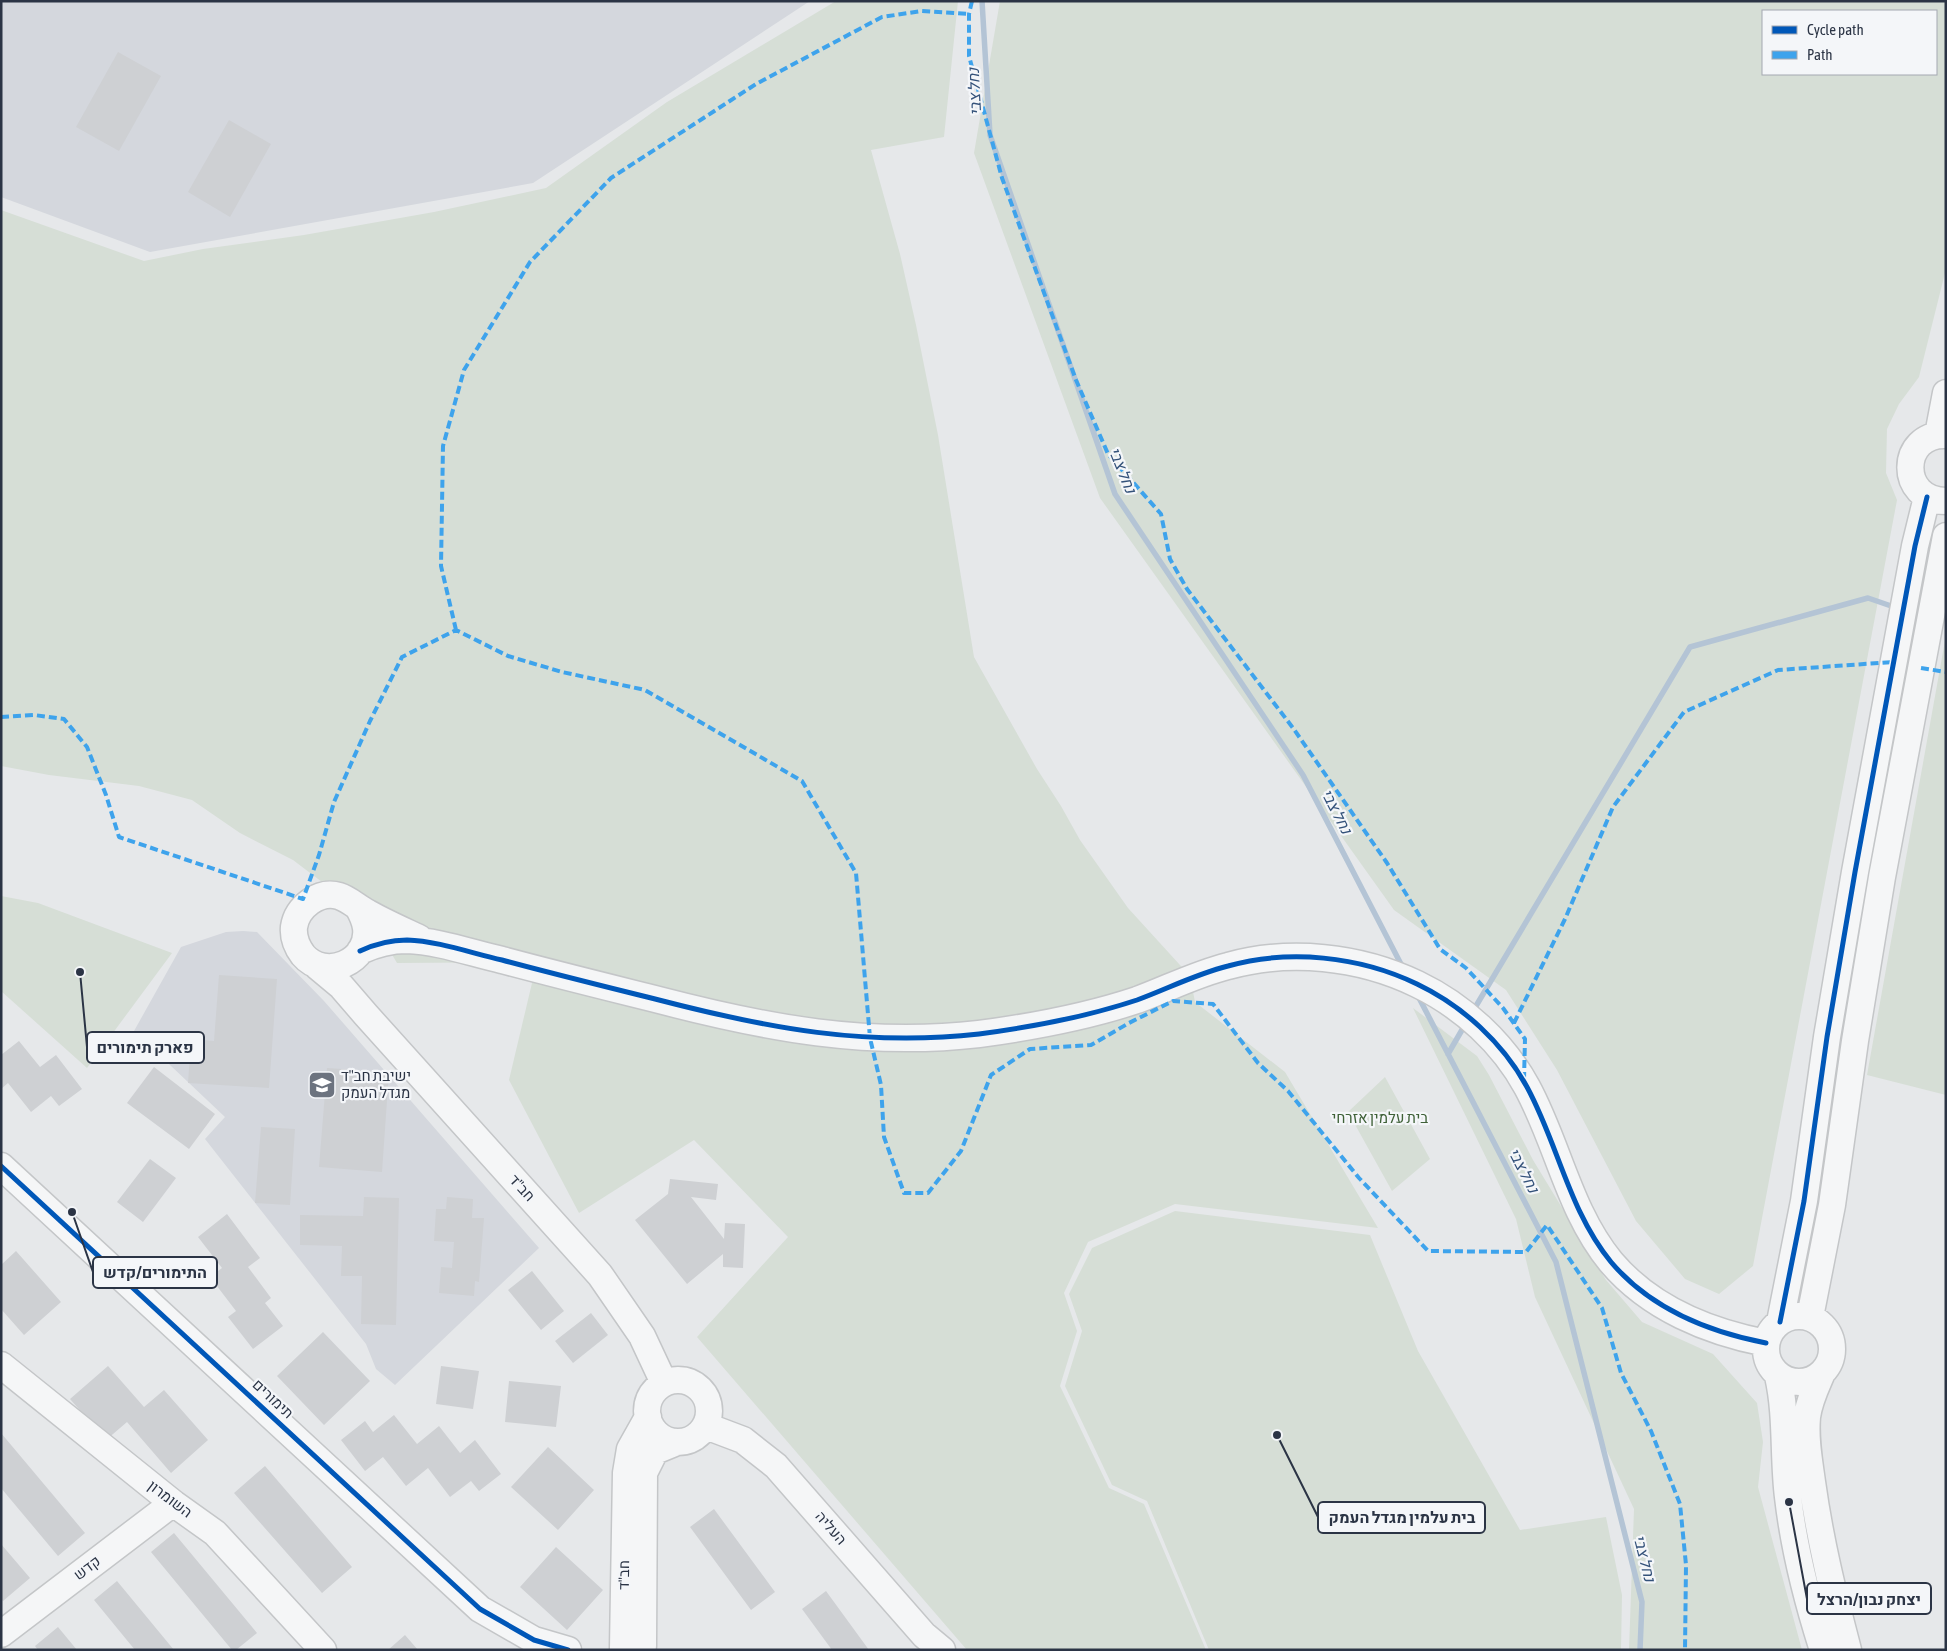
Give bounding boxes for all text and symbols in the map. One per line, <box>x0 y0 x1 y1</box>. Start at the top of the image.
legend <box>1762 10 1937 75</box>
text: Cycle path <box>1807 21 1864 38</box>
text: Path <box>1807 46 1833 63</box>
water label: נחל צבי <box>964 66 984 116</box>
water label: נחל צבי <box>1106 444 1141 497</box>
water label: נחל צבי <box>1318 786 1356 838</box>
callout: פארק תימורים <box>87 1032 204 1063</box>
text: פארק תימורים <box>96 1038 194 1056</box>
place label: ישיבת חב"ד מגדל העמק <box>341 1067 411 1101</box>
school or university icon: ישיבת חב"ד מגדל העמק <box>307 1070 337 1100</box>
park label: בית עלמין אזרחי <box>1332 1109 1428 1126</box>
water label: נחל צבי <box>1505 1145 1543 1197</box>
street label: חב"ד <box>506 1171 539 1204</box>
callout: התימורים/קדש <box>93 1257 217 1288</box>
text: התימורים/קדש <box>103 1263 207 1281</box>
street label: תימורים <box>250 1376 297 1422</box>
street label: השומרון <box>145 1477 196 1521</box>
callout: בית עלמין מגדל העמק <box>1318 1502 1485 1533</box>
street label: העליה <box>812 1508 850 1548</box>
text: בית עלמין מגדל העמק <box>1329 1508 1476 1526</box>
water label: נחל צבי <box>1630 1533 1660 1585</box>
street label: קדש <box>70 1552 103 1583</box>
street label: חב"ד <box>615 1560 632 1590</box>
callout: יצחק נבון/הרצל <box>1807 1583 1931 1614</box>
text: יצחק נבון/הרצל <box>1817 1590 1921 1608</box>

